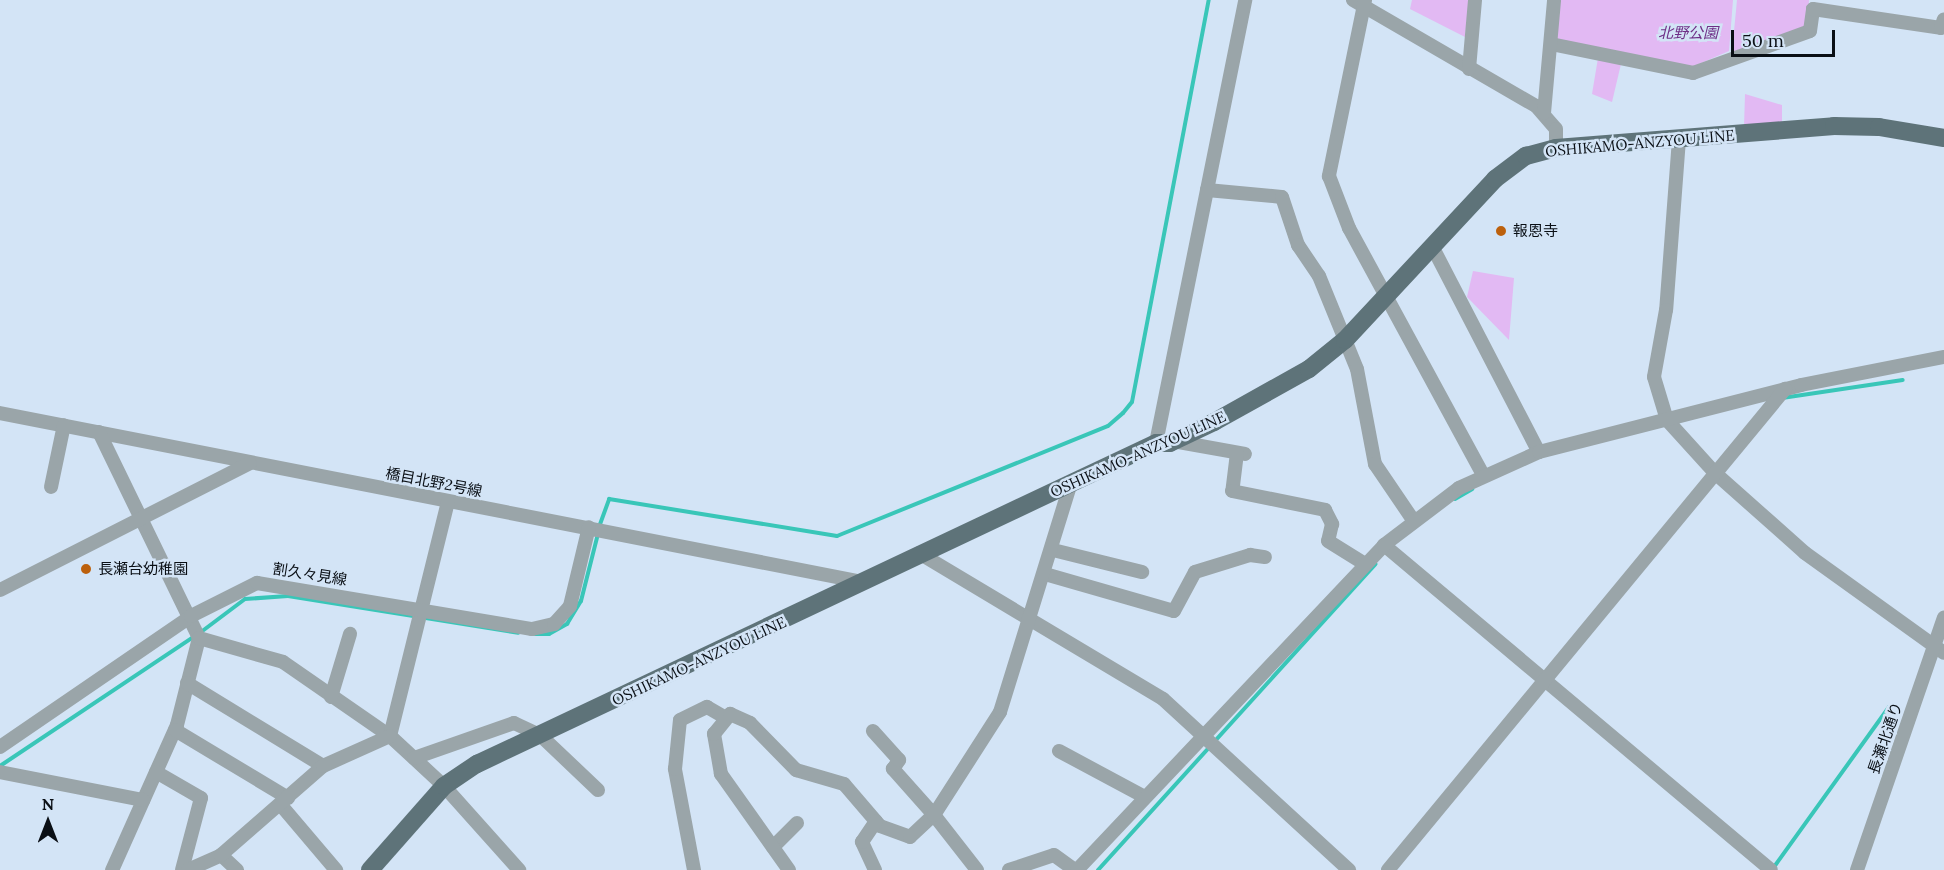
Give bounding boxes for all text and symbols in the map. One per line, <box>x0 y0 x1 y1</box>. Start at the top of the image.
scale bar <box>1734 18 1838 56</box>
park label: 北野公園 <box>1658 24 1718 42</box>
text: 50 m <box>1742 29 1784 52</box>
street label: OSHIKAMO-ANZYOU LINE <box>1545 126 1735 160</box>
place label: 報恩寺 <box>1513 222 1558 240</box>
marker: 報恩寺 <box>1494 224 1508 238</box>
street label: OSHIKAMO-ANZYOU LINE <box>1048 407 1228 501</box>
street label: 橋目北野2号線 <box>384 464 484 500</box>
street label: 割久々見線 <box>272 559 348 589</box>
place label: 長瀬台幼稚園 <box>98 560 188 578</box>
marker: 長瀬台幼稚園 <box>79 562 93 576</box>
street label: OSHIKAMO-ANZYOU LINE <box>609 613 789 709</box>
street label: 長瀬北通り <box>1864 700 1906 776</box>
north arrow <box>18 792 78 852</box>
text: N <box>42 794 54 814</box>

